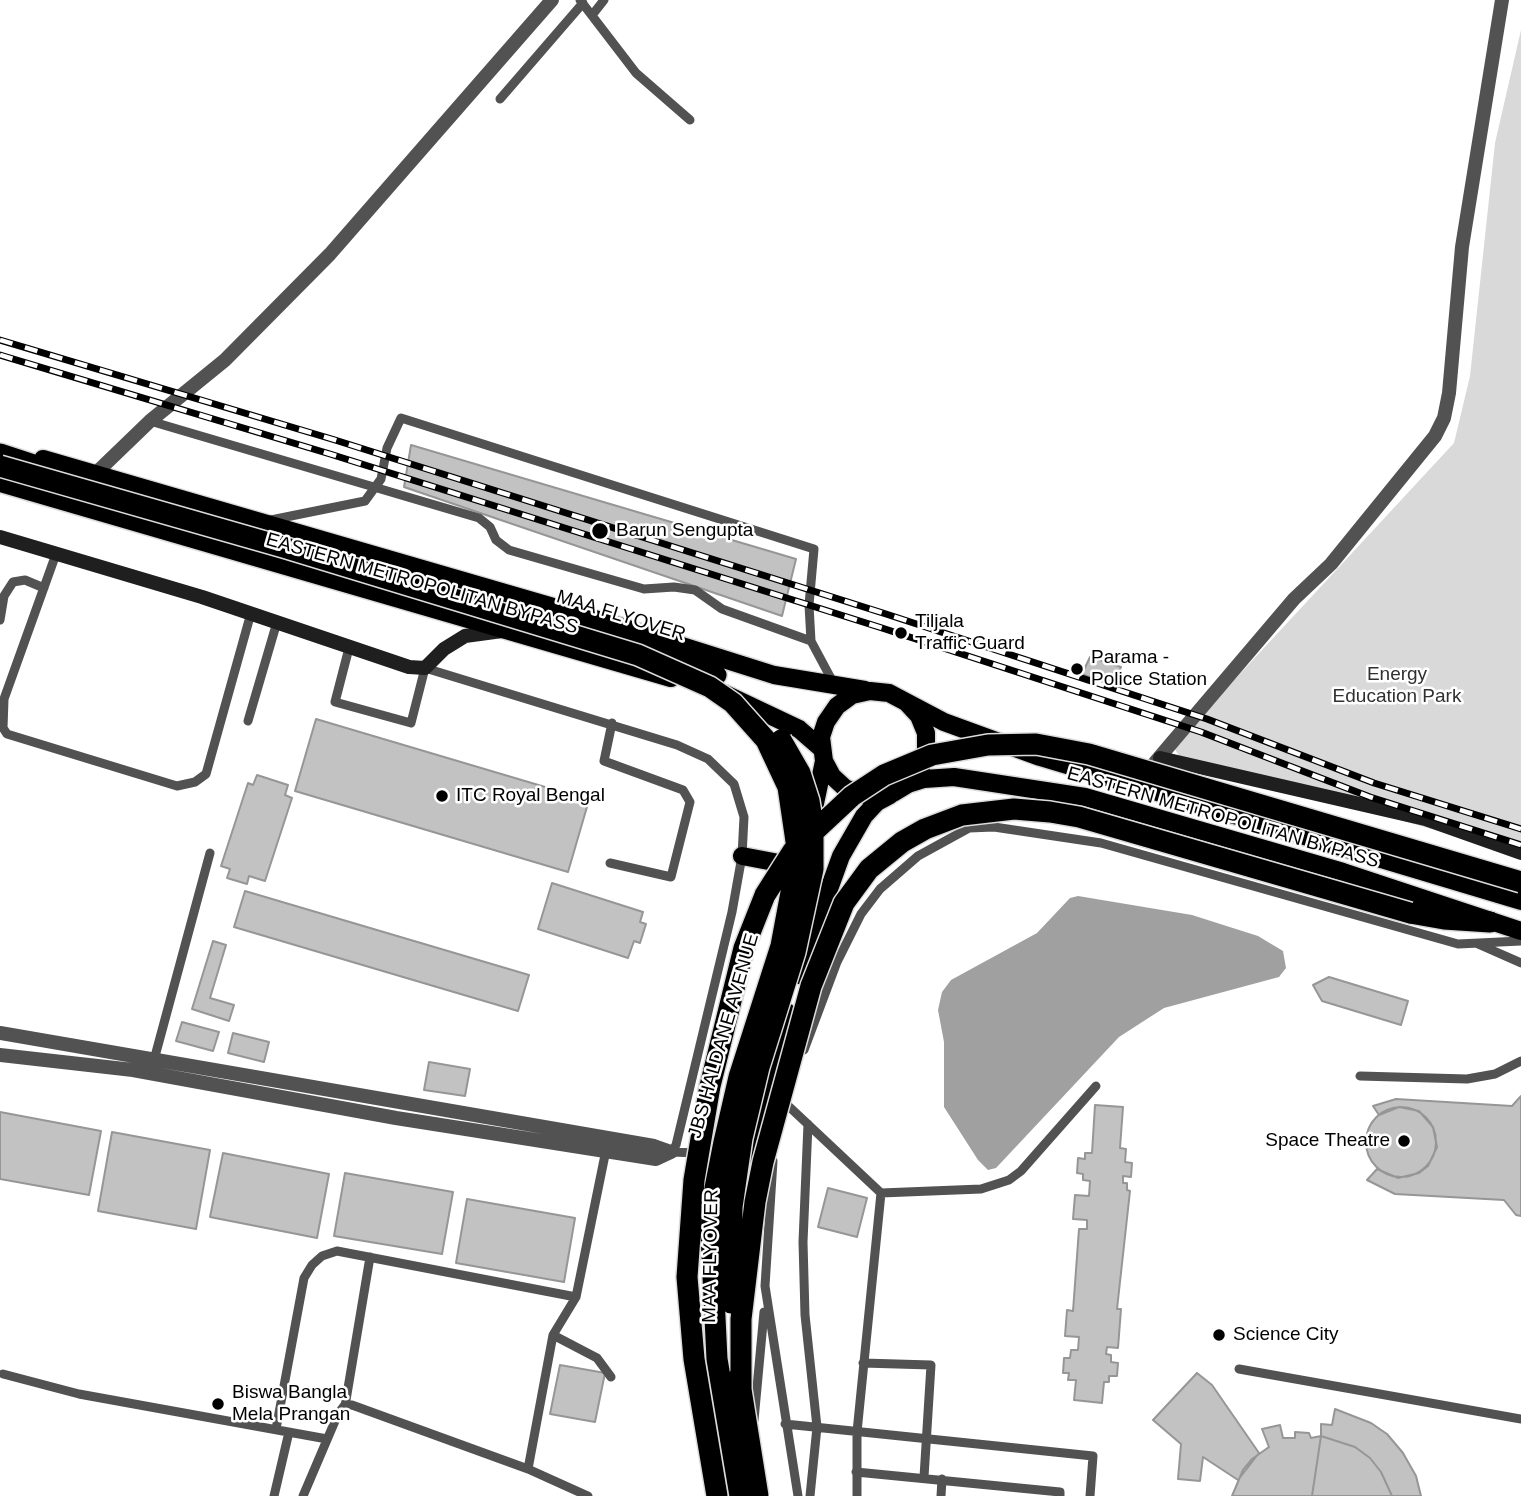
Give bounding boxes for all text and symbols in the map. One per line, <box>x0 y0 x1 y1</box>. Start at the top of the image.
place label: Barun Sengupta <box>616 520 753 542</box>
marker: Barun Sengupta <box>590 521 610 541</box>
street label: EASTERN METROPOLITAN BYPASS <box>263 528 581 640</box>
street label: MAA FLYOVER <box>554 586 688 646</box>
place label: Tiljala Traffic Guard <box>915 611 1025 655</box>
marker: Tiljala Traffic Guard <box>893 625 909 641</box>
place label: Parama - Police Station <box>1091 647 1207 691</box>
marker: Parama - Police Station <box>1069 661 1085 677</box>
park label: Energy Education Park <box>1333 664 1461 708</box>
street label: EASTERN METROPOLITAN BYPASS <box>1064 762 1382 874</box>
place label: ITC Royal Bengal <box>456 785 605 807</box>
marker: ITC Royal Bengal <box>434 788 450 804</box>
street label: JBS HALDANE AVENUE <box>684 931 764 1141</box>
place label: Space Theatre <box>1265 1130 1390 1152</box>
marker: Space Theatre <box>1396 1133 1412 1149</box>
street label: MAA FLYOVER <box>698 1189 724 1323</box>
place label: Science City <box>1233 1324 1339 1346</box>
marker: Science City <box>1211 1327 1227 1343</box>
place label: Biswa Bangla Mela Prangan <box>232 1382 350 1426</box>
marker: Biswa Bangla Mela Prangan <box>210 1396 226 1412</box>

